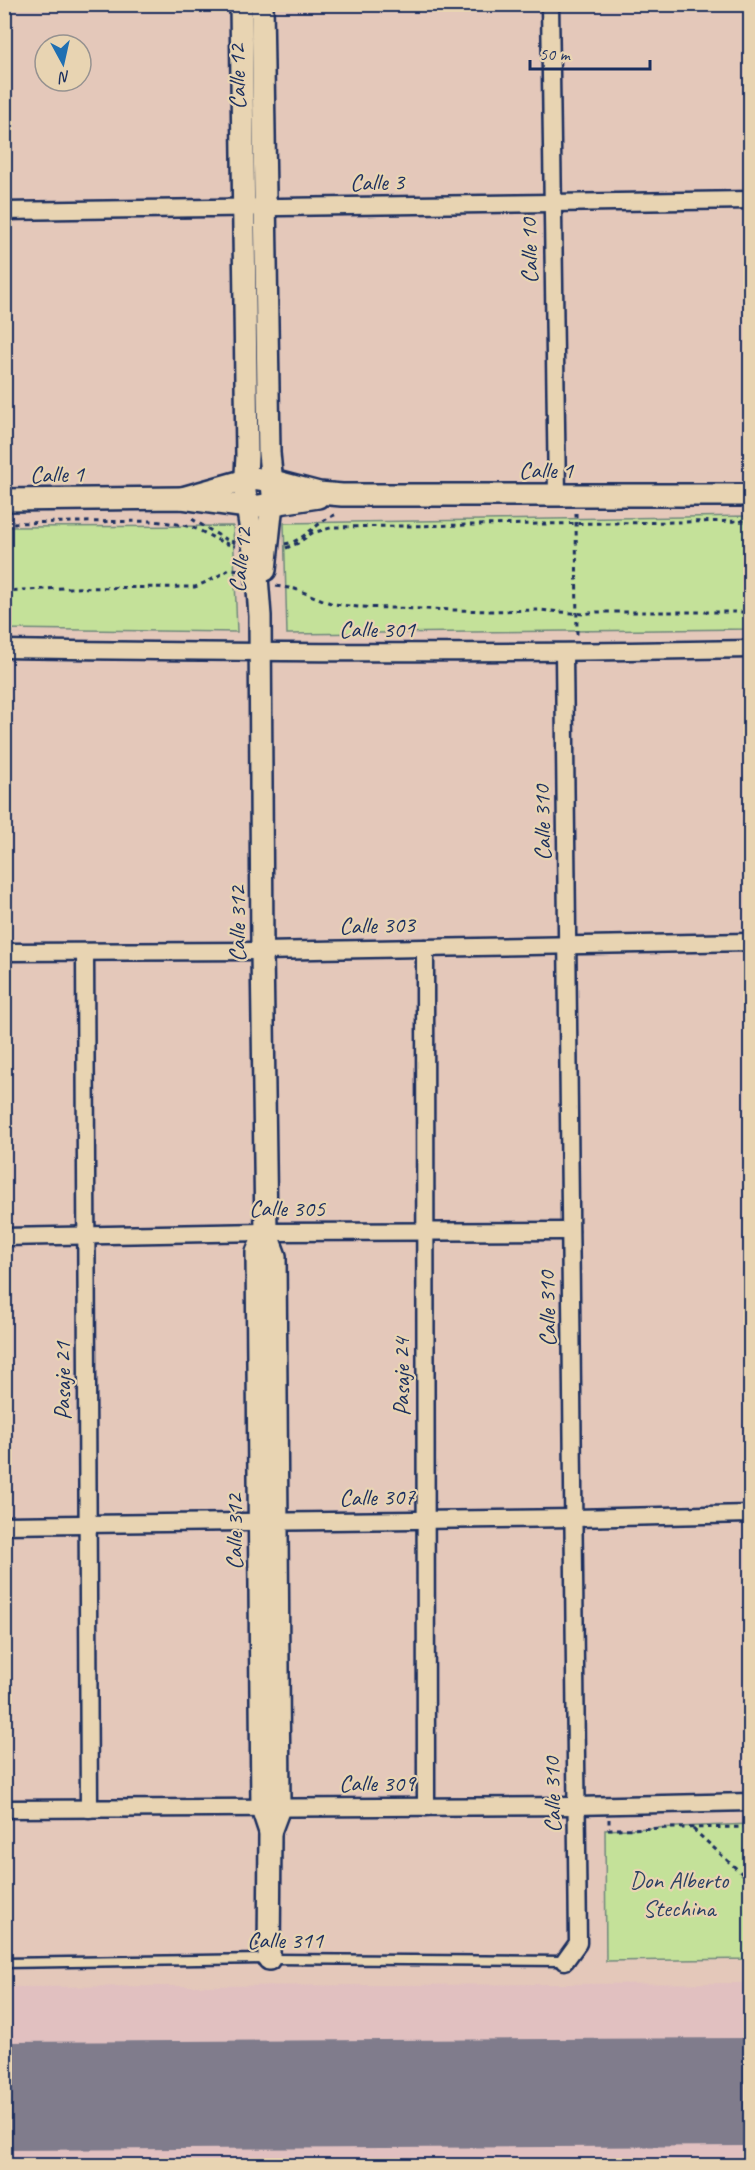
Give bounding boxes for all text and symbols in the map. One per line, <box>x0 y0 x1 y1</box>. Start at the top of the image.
north arrow <box>33 33 93 93</box>
scale bar <box>530 33 650 71</box>
street label: Calle 12 <box>221 42 253 110</box>
text: 50 m <box>539 43 572 65</box>
text: N <box>56 66 71 88</box>
street label: Calle 3 <box>350 166 407 197</box>
street label: Calle 10 <box>513 216 545 284</box>
street label: Calle 1 <box>519 455 574 485</box>
street label: Calle 1 <box>30 459 86 489</box>
street label: Calle 12 <box>222 524 259 594</box>
street label: Calle 301 <box>339 614 416 644</box>
street label: Calle 310 <box>526 783 558 861</box>
street label: Calle 312 <box>222 884 252 962</box>
street label: Calle 303 <box>339 909 417 941</box>
street label: Calle 305 <box>249 1193 326 1223</box>
street label: Calle 310 <box>531 1269 563 1347</box>
street label: Pasaje 24 <box>386 1336 416 1416</box>
street label: Pasaje 21 <box>47 1341 77 1420</box>
street label: Calle 307 <box>339 1481 416 1513</box>
street label: Calle 312 <box>219 1492 249 1570</box>
street label: Calle 310 <box>536 1755 568 1833</box>
street label: Calle 309 <box>339 1768 417 1798</box>
park label: Don Alberto Stechina <box>630 1865 730 1923</box>
street label: Calle 311 <box>247 1925 324 1955</box>

